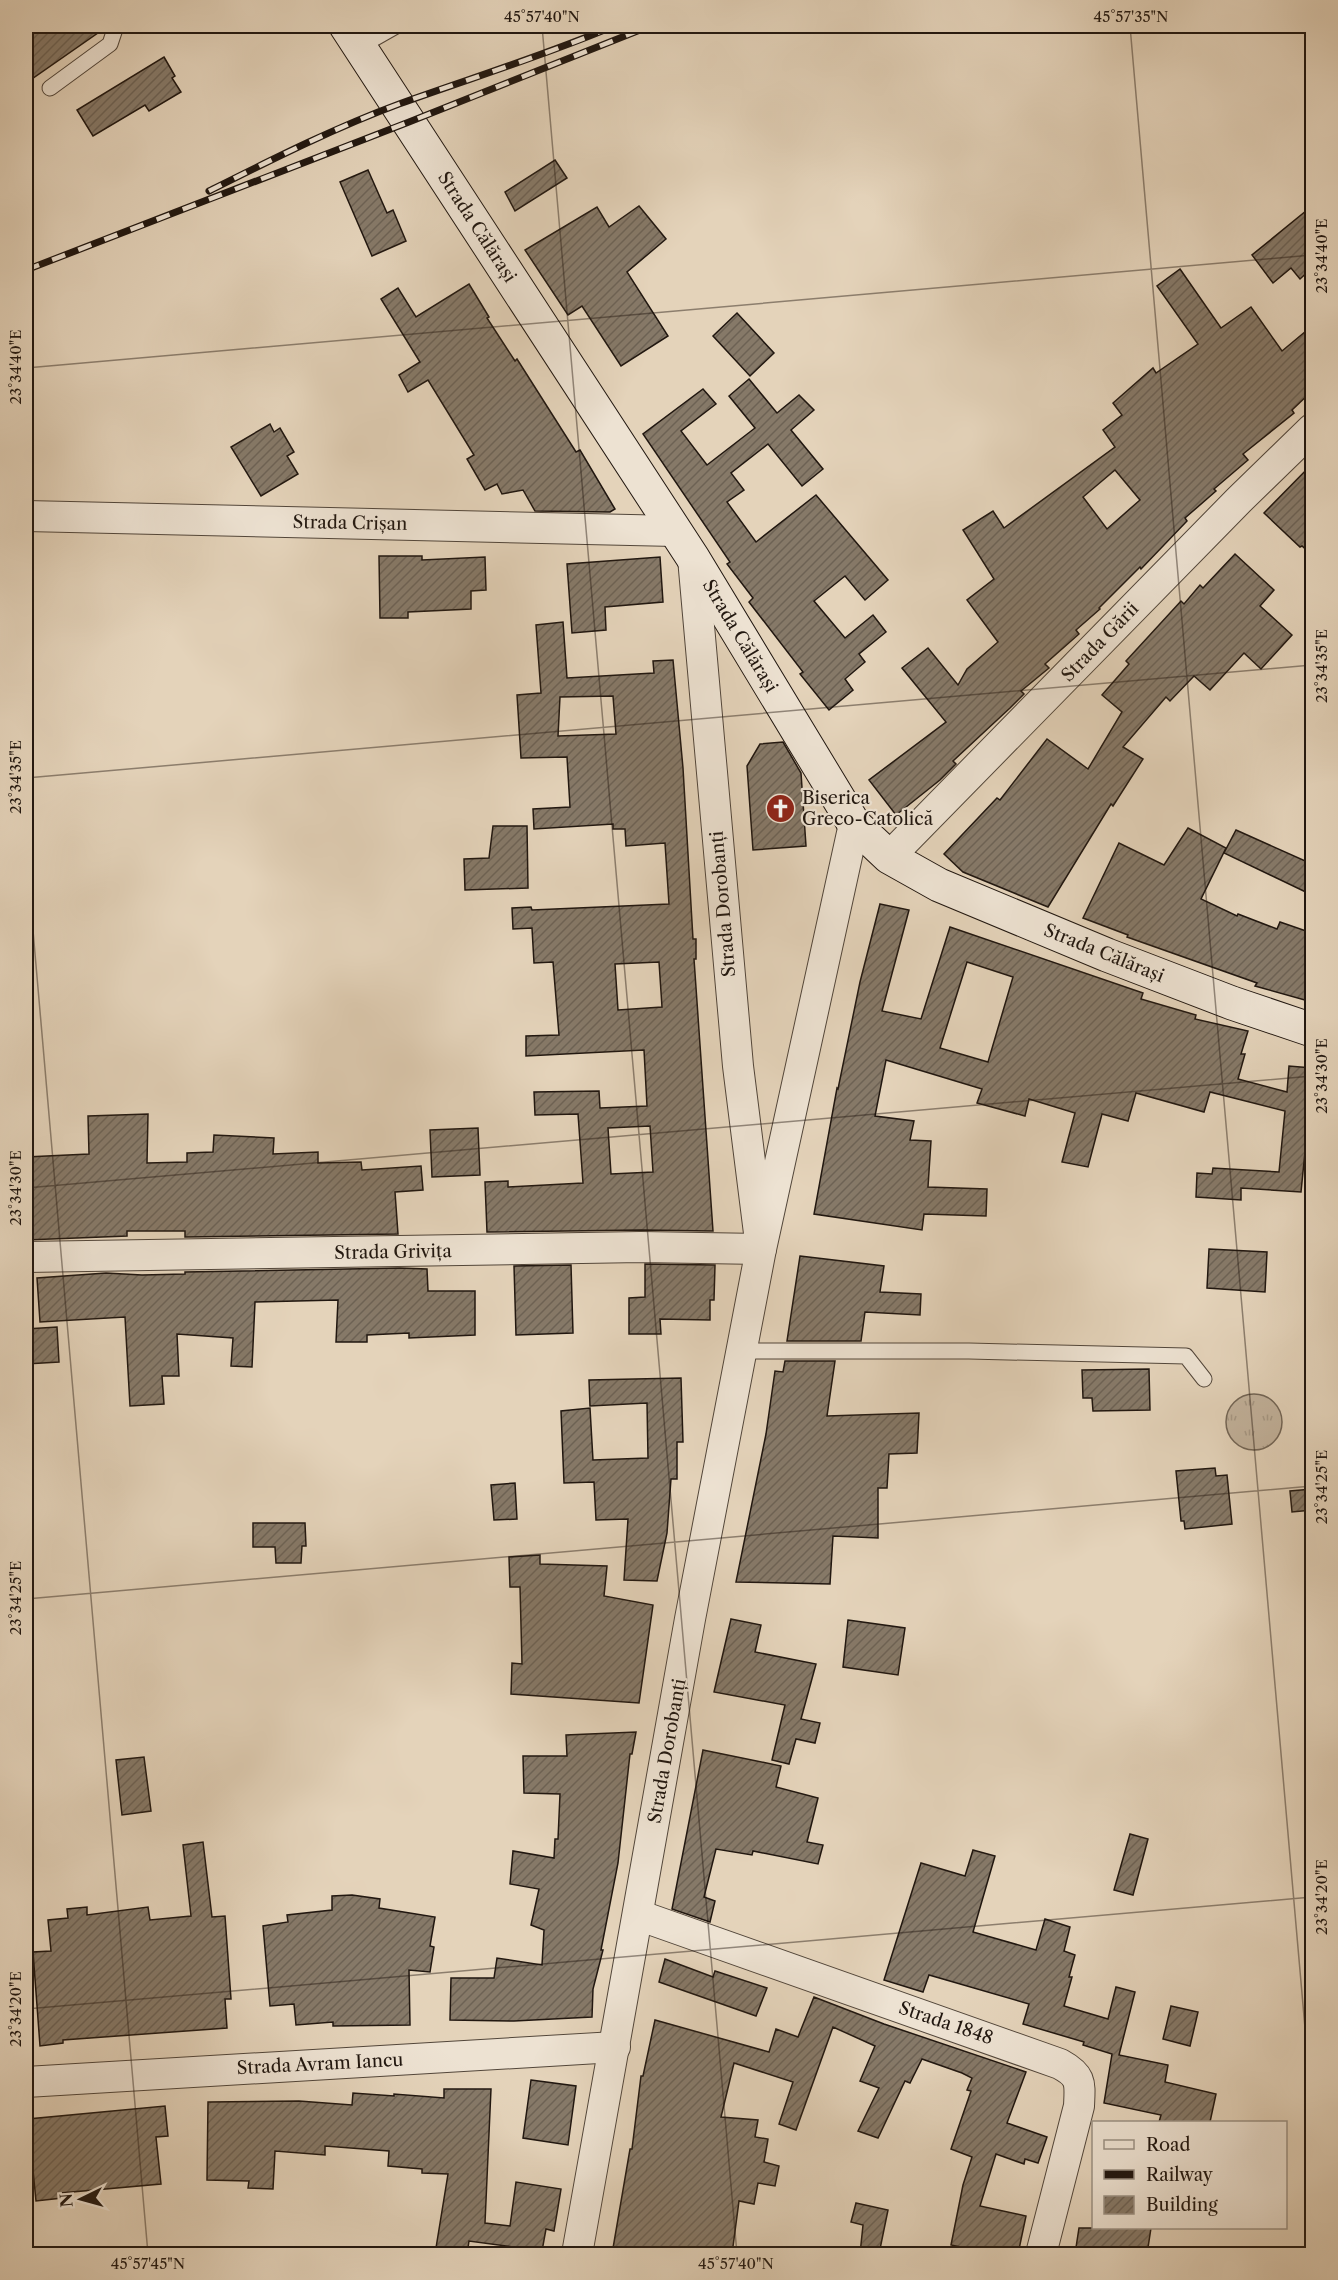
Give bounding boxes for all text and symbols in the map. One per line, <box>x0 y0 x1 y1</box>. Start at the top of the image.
text: 45°57'40"N <box>504 7 580 26</box>
text: 45°57'35"N <box>1094 7 1168 26</box>
street label: Strada Călărași <box>433 167 521 287</box>
text: 23°34'40"E <box>1312 218 1331 294</box>
text: 23°34'40"E <box>6 329 25 405</box>
street label: Strada Crișan <box>292 511 408 535</box>
street label: Strada Călărași <box>698 576 783 697</box>
street label: Strada Gării <box>1057 597 1144 686</box>
text: 23°34'35"E <box>1312 629 1331 703</box>
text: 23°34'35"E <box>6 740 25 814</box>
place label: Biserica Greco-Catolică <box>802 787 934 830</box>
church icon: Biserica Greco-Catolică <box>765 792 797 824</box>
street label: Strada Dorobanți <box>706 829 740 978</box>
street label: Strada Călărași <box>1041 919 1168 987</box>
text: 23°34'30"E <box>1312 1038 1331 1114</box>
text: 23°34'30"E <box>6 1150 25 1226</box>
street label: Strada Grivița <box>334 1240 452 1264</box>
text: 23°34'25"E <box>1312 1450 1331 1524</box>
text: 23°34'25"E <box>6 1561 25 1635</box>
street label: Strada Dorobanți <box>643 1676 691 1825</box>
text: 23°34'20"E <box>1312 1859 1331 1935</box>
text: 23°34'20"E <box>6 1971 25 2047</box>
street label: Strada 1848 <box>896 1997 996 2049</box>
street label: Strada Avram Iancu <box>236 2049 404 2079</box>
legend <box>1092 2121 1287 2229</box>
text: Road <box>1146 2134 1191 2156</box>
text: Railway <box>1146 2164 1214 2186</box>
north arrow <box>51 2169 111 2229</box>
text: N <box>55 2192 77 2208</box>
text: Building <box>1146 2194 1218 2216</box>
text: 45°57'45"N <box>111 2254 185 2273</box>
text: 45°57'40"N <box>698 2254 774 2273</box>

